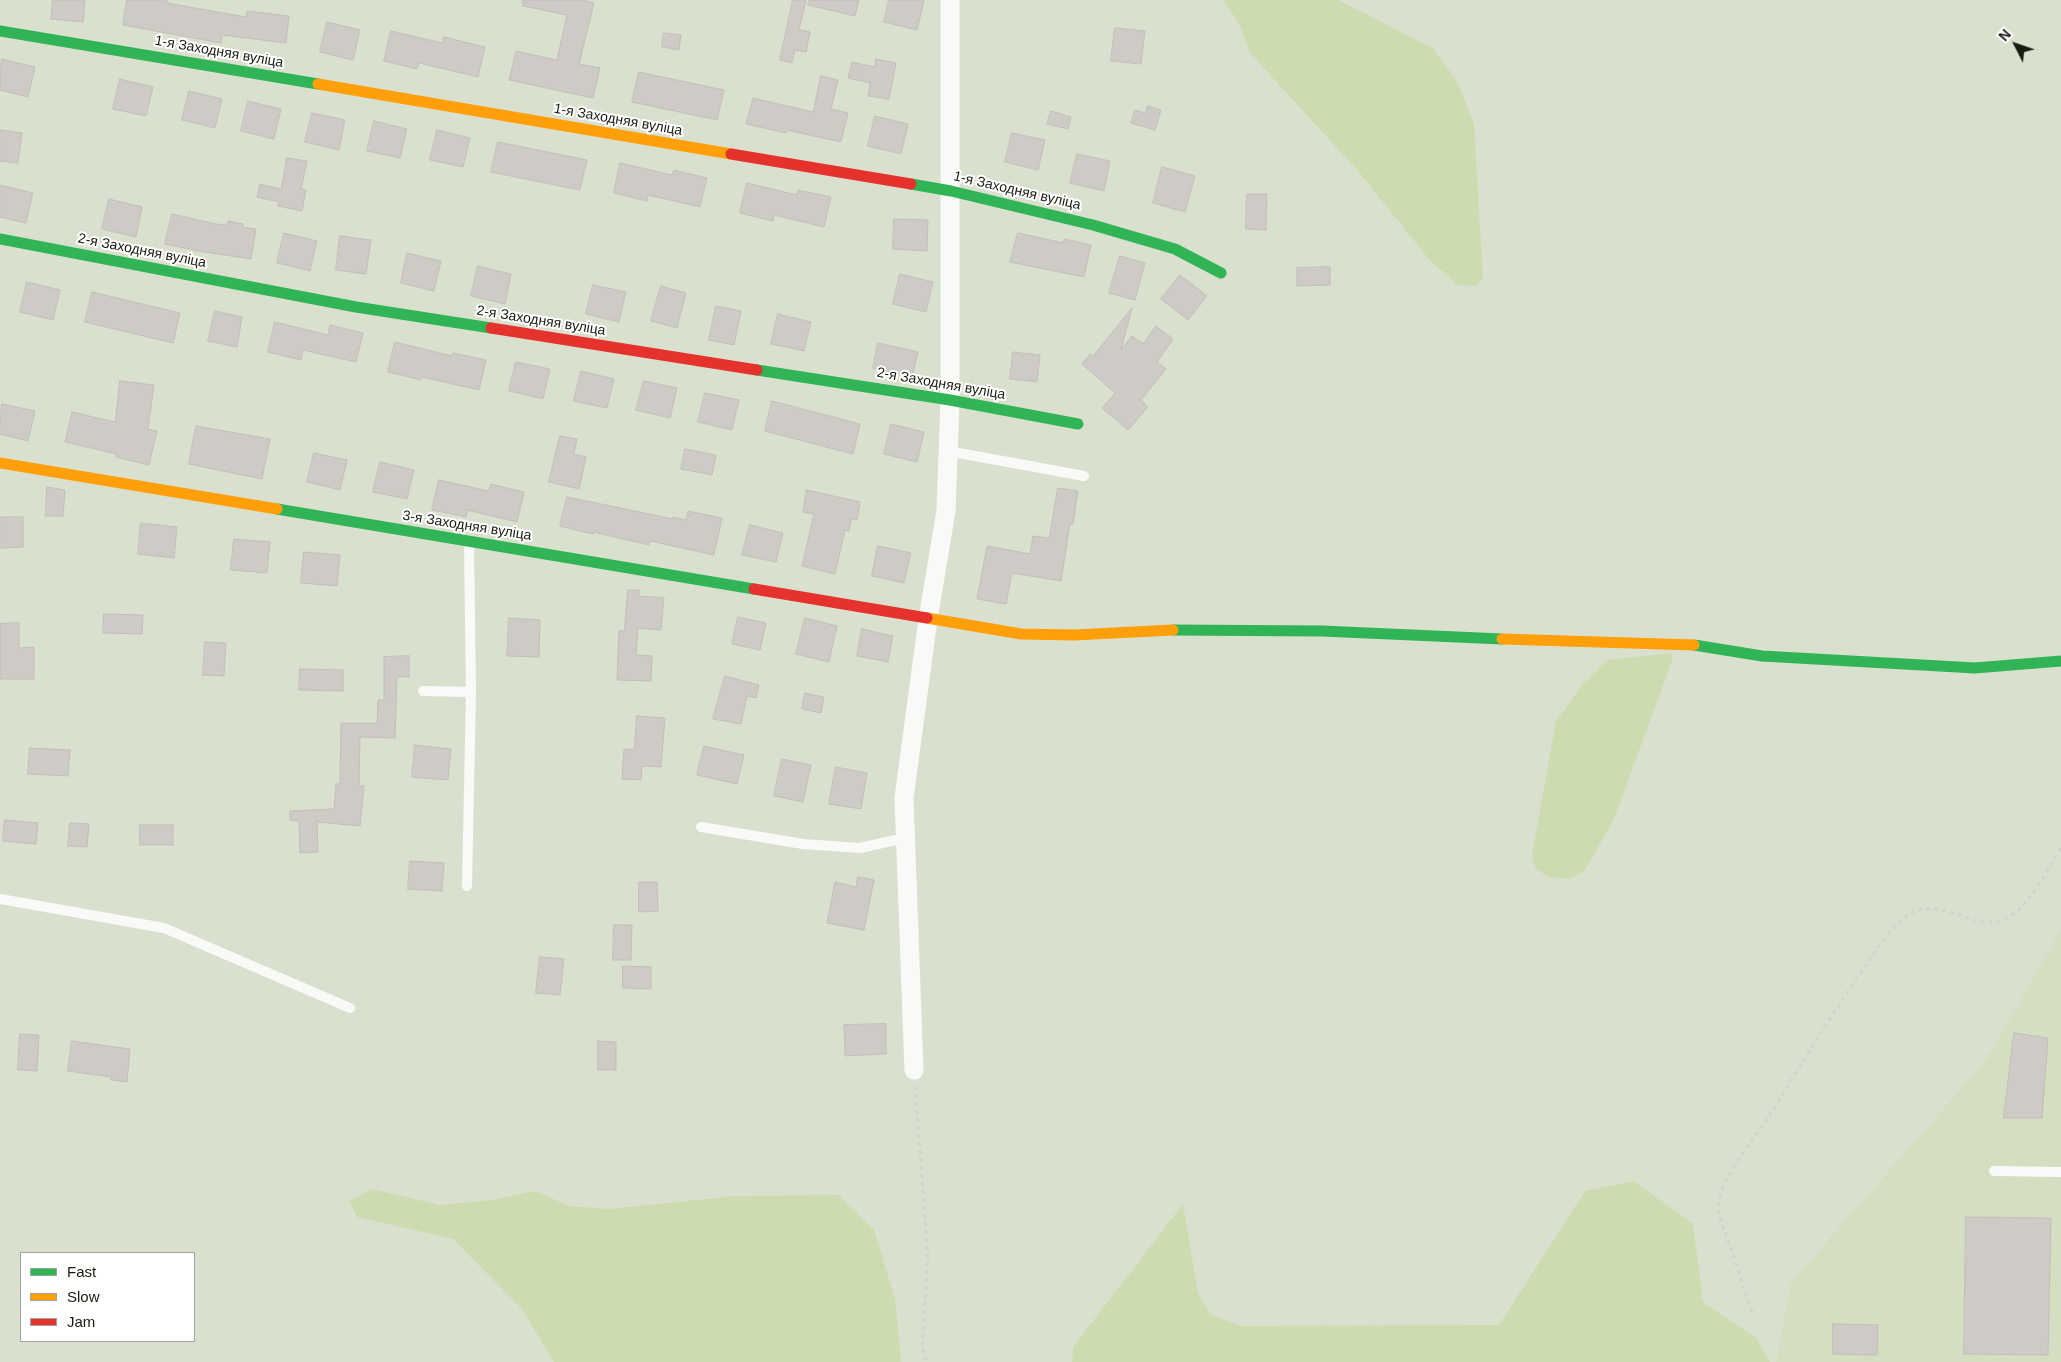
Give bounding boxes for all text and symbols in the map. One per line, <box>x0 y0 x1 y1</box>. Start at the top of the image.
north arrow <box>1991 20 2041 70</box>
text: N <box>1995 26 2014 44</box>
street label: 1-я Заходняя вуліца <box>153 32 285 72</box>
street label: 1-я Заходняя вуліца <box>552 100 684 140</box>
street label: 1-я Заходняя вуліца <box>952 168 1082 214</box>
street label: 2-я Заходняя вуліца <box>76 230 208 272</box>
street label: 2-я Заходняя вуліца <box>475 303 607 339</box>
street label: 2-я Заходняя вуліца <box>875 364 1007 404</box>
street label: 3-я Заходняя вуліца <box>401 508 533 544</box>
legend <box>20 1252 195 1342</box>
text: Fast <box>67 1263 96 1280</box>
text: Slow <box>67 1288 100 1305</box>
text: Jam <box>67 1313 95 1330</box>

